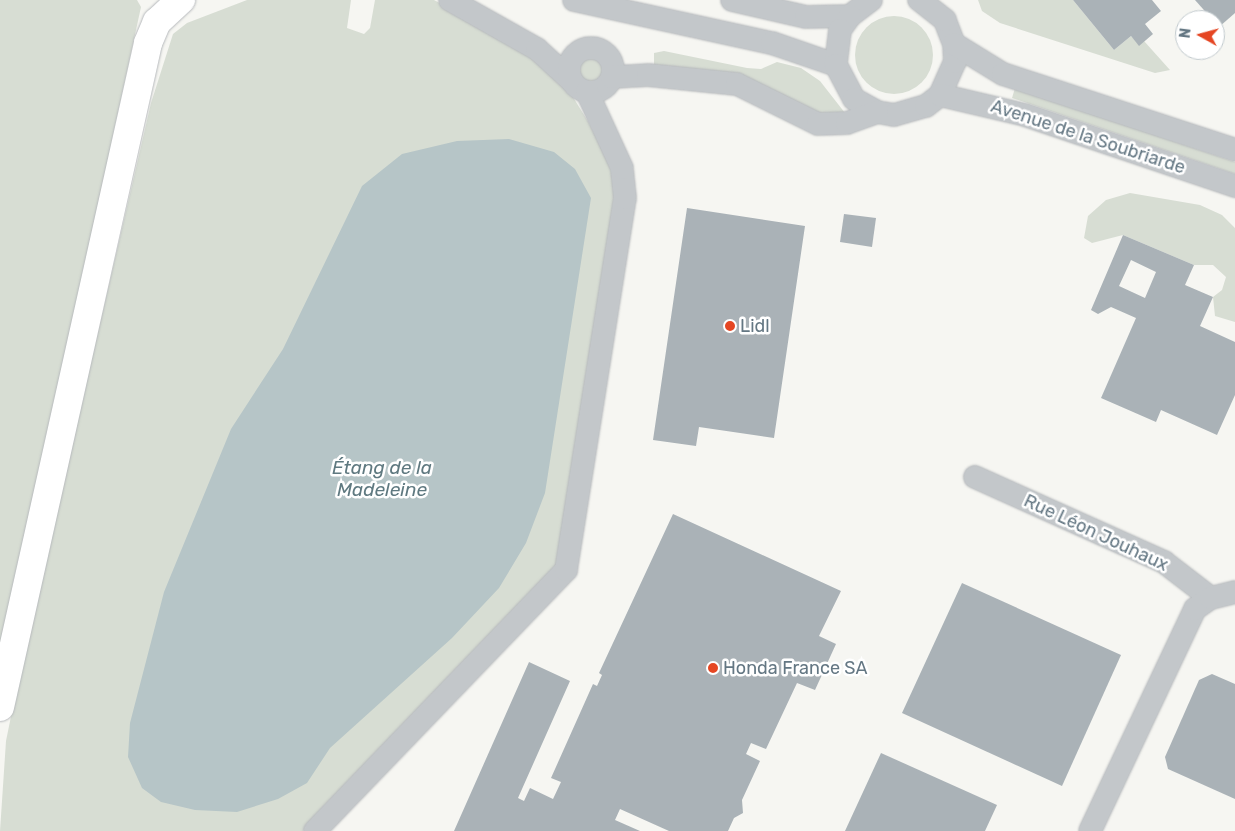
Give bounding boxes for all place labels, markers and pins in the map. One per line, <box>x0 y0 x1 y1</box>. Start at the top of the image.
place label: Lidl <box>740 315 770 337</box>
marker: Lidl <box>724 320 736 332</box>
place label: Honda France SA <box>723 657 867 679</box>
marker: Honda France SA <box>707 662 719 674</box>

